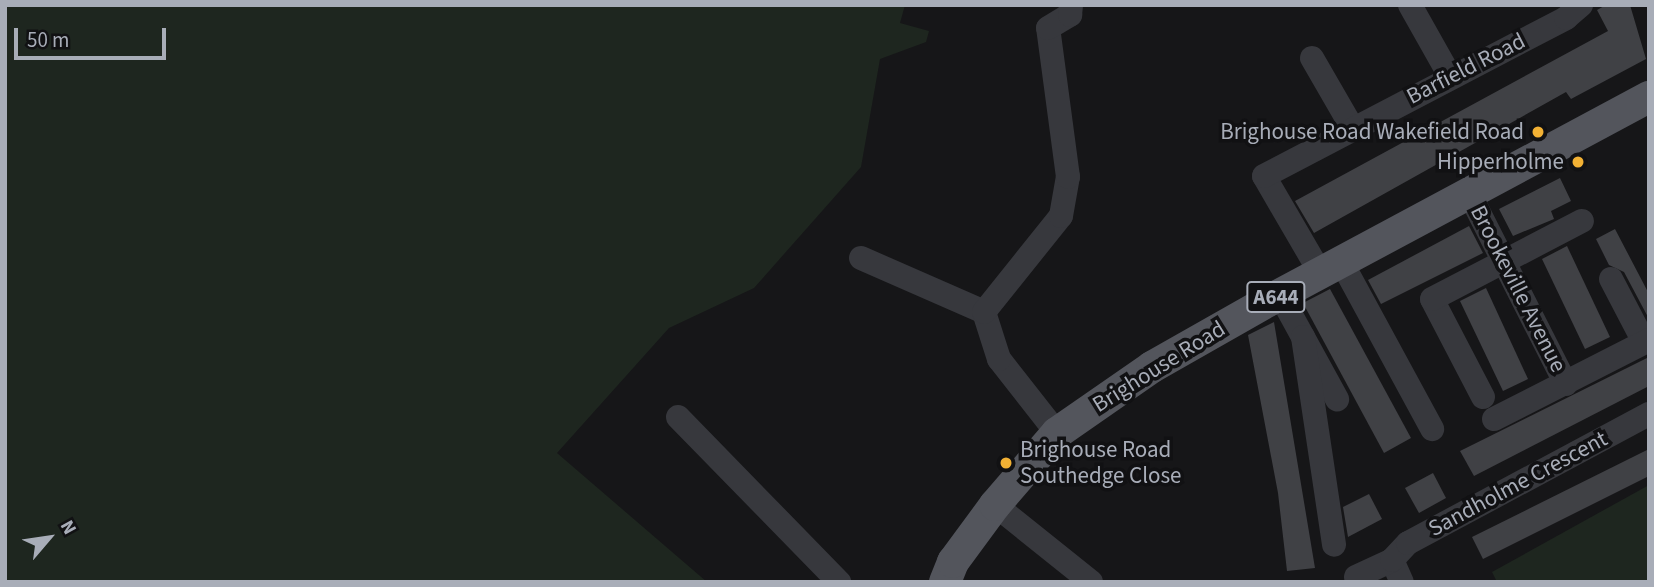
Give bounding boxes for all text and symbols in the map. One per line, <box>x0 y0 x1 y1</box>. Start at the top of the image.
scale bar <box>18 14 170 58</box>
text: 50 m <box>27 25 69 55</box>
street label: Barfield Road <box>1402 27 1530 111</box>
place label: Brighouse Road Wakefield Road <box>1220 118 1524 146</box>
marker: Brighouse Road Wakefield Road <box>1530 124 1546 140</box>
place label: Hipperholme <box>1437 148 1564 176</box>
marker: Hipperholme <box>1570 154 1586 170</box>
street label: Brookeville Avenue <box>1464 201 1572 377</box>
road number: A644 <box>1246 280 1306 314</box>
street label: Brighouse Road <box>1088 315 1230 419</box>
street label: Sandholme Crescent <box>1424 425 1612 543</box>
place label: Brighouse Road Southedge Close <box>1020 436 1181 490</box>
marker: Brighouse Road Southedge Close <box>998 455 1014 471</box>
north arrow <box>14 503 84 573</box>
text: N <box>53 515 83 540</box>

